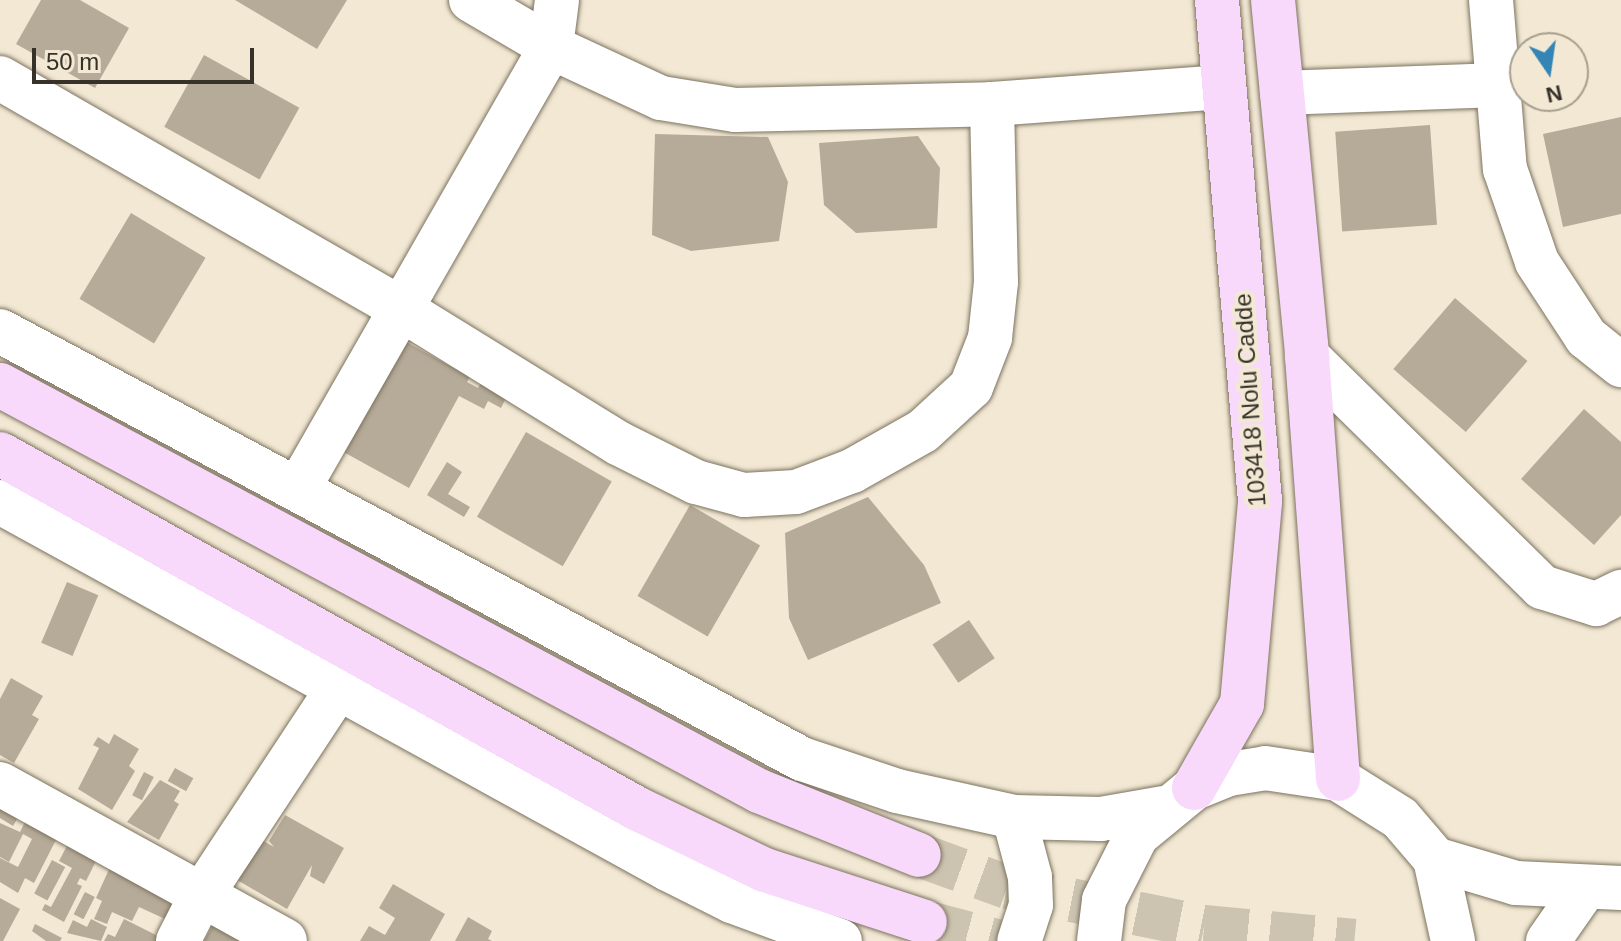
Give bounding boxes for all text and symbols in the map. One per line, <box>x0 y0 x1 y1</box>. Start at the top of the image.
scale bar <box>36 32 258 82</box>
north arrow <box>1509 32 1589 112</box>
text: 50 m <box>46 48 99 75</box>
text: N <box>1544 80 1565 108</box>
street label: 103418 Nolu Cadde <box>1228 293 1272 507</box>

